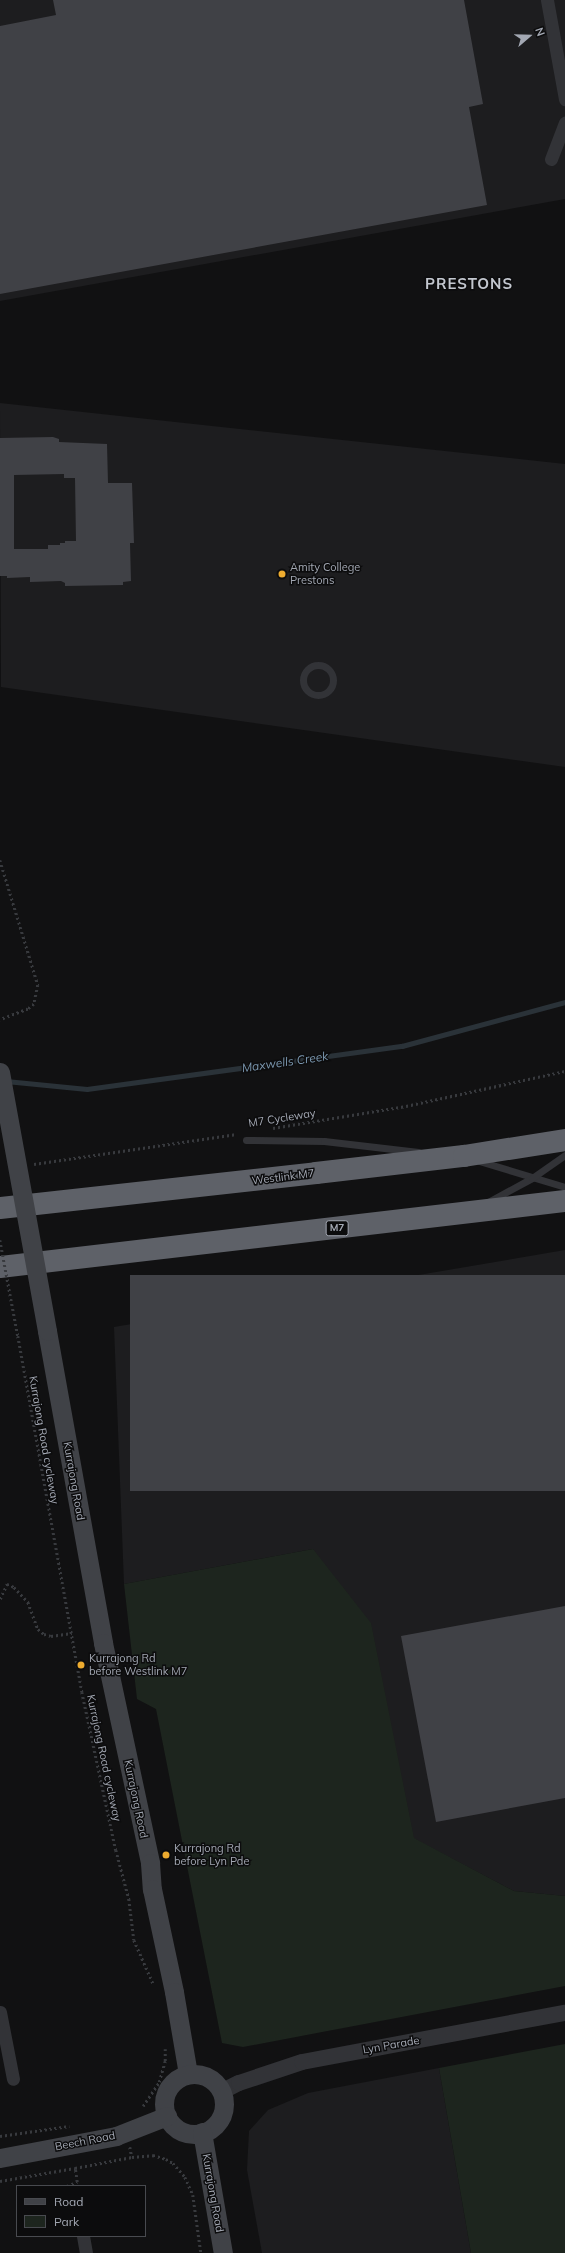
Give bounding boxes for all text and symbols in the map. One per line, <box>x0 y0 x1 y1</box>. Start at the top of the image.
north arrow <box>509 16 549 56</box>
text: N <box>532 26 548 38</box>
district label: PRESTONS <box>425 275 513 293</box>
place label: Amity College Prestons <box>290 561 360 587</box>
marker: Amity College Prestons <box>277 569 287 579</box>
water label: Maxwells Creek <box>241 1049 329 1075</box>
street label: M7 Cycleway <box>248 1106 316 1130</box>
street label: Westlink M7 <box>251 1167 315 1187</box>
road number: M7 <box>325 1220 349 1236</box>
street label: Kurrajong Road cycleway <box>26 1375 62 1505</box>
street label: Kurrajong Road <box>61 1441 87 1521</box>
place label: Kurrajong Rd before Westlink M7 <box>89 1652 187 1678</box>
marker: Kurrajong Rd before Westlink M7 <box>76 1660 86 1670</box>
street label: Kurrajong Road cycleway <box>84 1693 124 1823</box>
street label: Kurrajong Road <box>121 1759 151 1839</box>
place label: Kurrajong Rd before Lyn Pde <box>174 1842 249 1868</box>
marker: Kurrajong Rd before Lyn Pde <box>161 1850 171 1860</box>
street label: Lyn Parade <box>362 2034 420 2056</box>
street label: Beech Road <box>54 2129 116 2153</box>
street label: Kurrajong Road <box>200 2153 226 2233</box>
legend <box>16 2185 146 2237</box>
text: Road <box>54 2194 83 2209</box>
text: Park <box>54 2214 79 2229</box>

